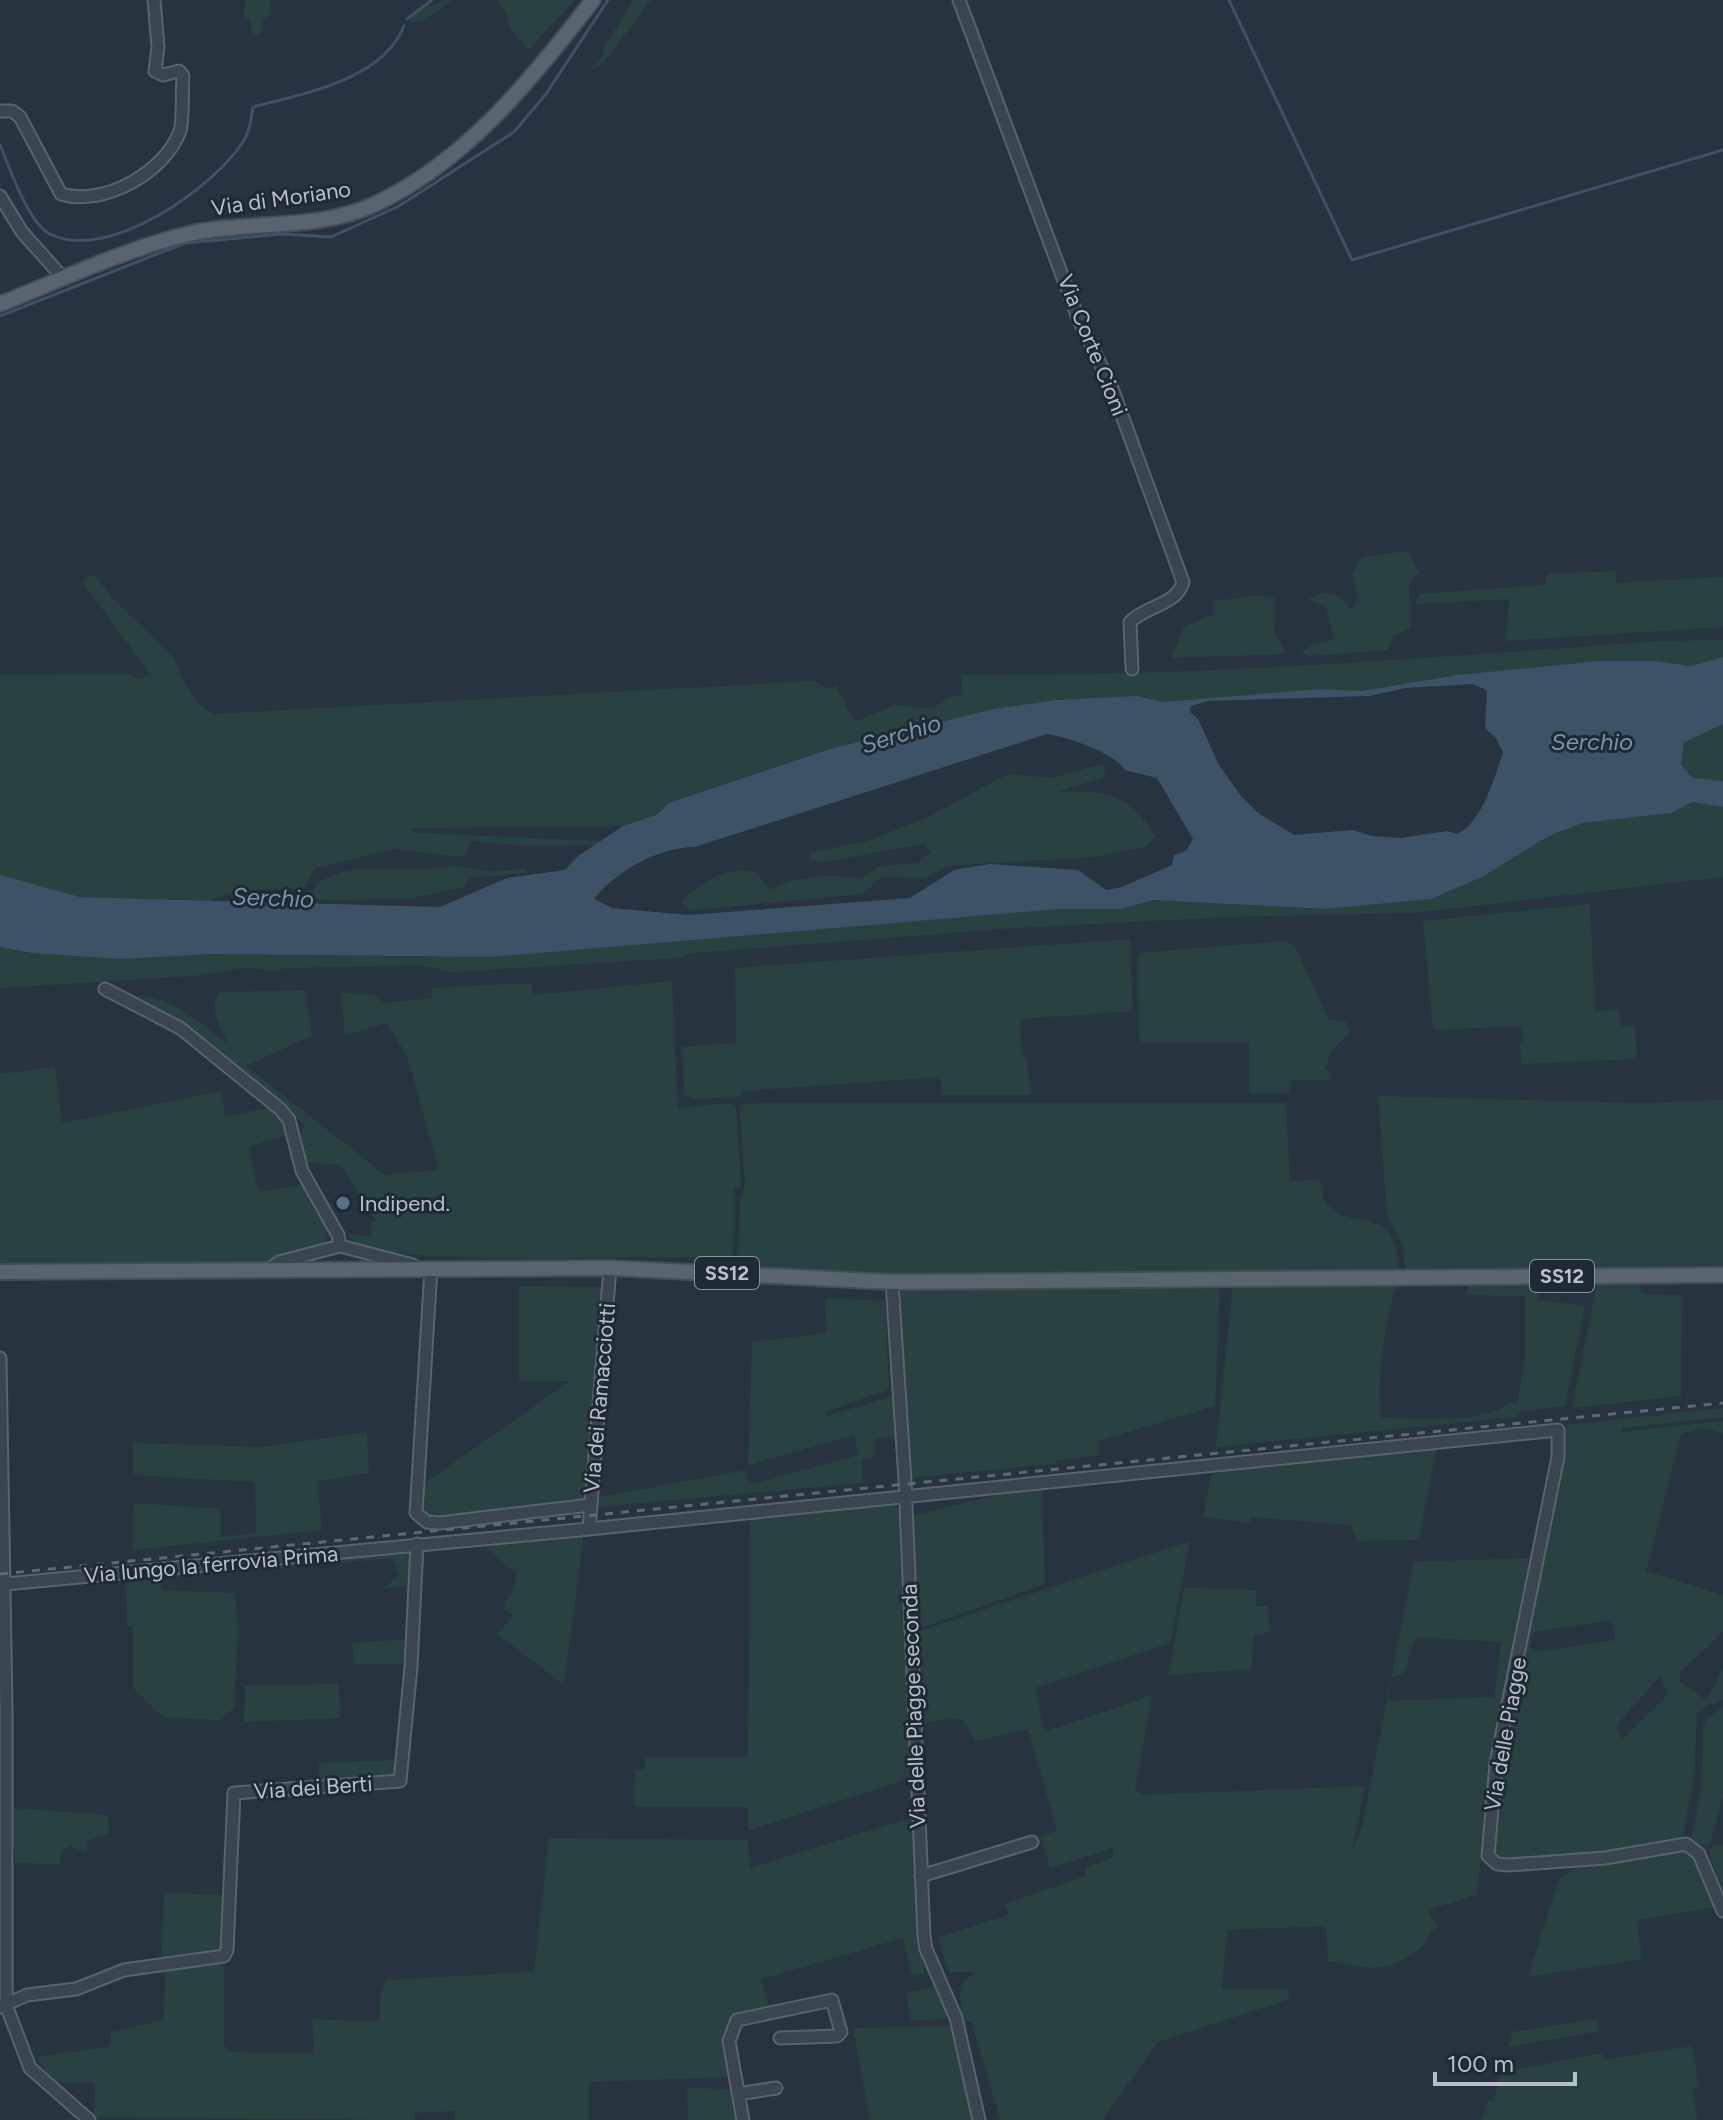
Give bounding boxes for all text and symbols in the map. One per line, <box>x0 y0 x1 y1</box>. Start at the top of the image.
street label: Via di Moriano <box>210 175 353 222</box>
street label: Via Corte Cioni <box>1052 271 1133 420</box>
water label: Serchio <box>857 708 944 759</box>
water label: Serchio <box>1551 727 1633 756</box>
water label: Serchio <box>232 882 315 913</box>
place label: Indipend. <box>359 1190 450 1217</box>
marker: Indipend. <box>334 1194 352 1212</box>
road number: SS12 <box>695 1257 759 1289</box>
road number: SS12 <box>1530 1260 1594 1292</box>
street label: Via dei Ramacciotti <box>578 1302 621 1494</box>
street label: Via lungo la ferrovia Prima <box>83 1540 339 1589</box>
street label: Via delle Piagge seconda <box>896 1583 931 1829</box>
street label: Via delle Piagge <box>1479 1655 1532 1813</box>
street label: Via dei Berti <box>253 1770 373 1805</box>
scale bar <box>1435 2036 1575 2086</box>
text: 100 m <box>1447 2049 1514 2078</box>

